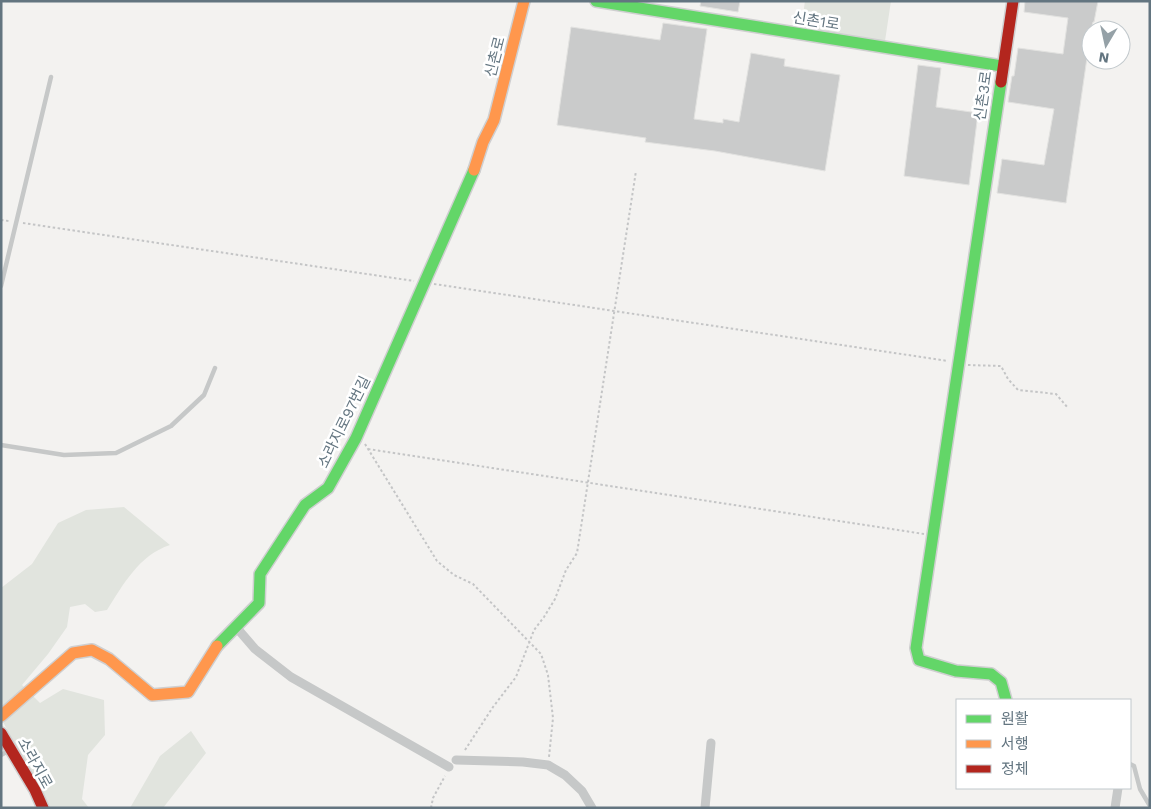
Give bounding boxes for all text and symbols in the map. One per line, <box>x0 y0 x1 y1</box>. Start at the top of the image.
street label: 신촌1로 <box>791 8 841 34</box>
north arrow <box>1081 20 1131 70</box>
street label: 신촌로 <box>481 35 509 79</box>
text: N <box>1098 49 1110 67</box>
street label: 신촌3로 <box>971 70 995 122</box>
street label: 소라지로97번길 <box>314 373 374 471</box>
legend <box>956 699 1131 789</box>
text: 원활 <box>1001 710 1029 728</box>
street label: 소라지로 <box>14 734 56 792</box>
text: 서행 <box>1001 735 1029 753</box>
text: 정체 <box>1001 760 1029 778</box>

